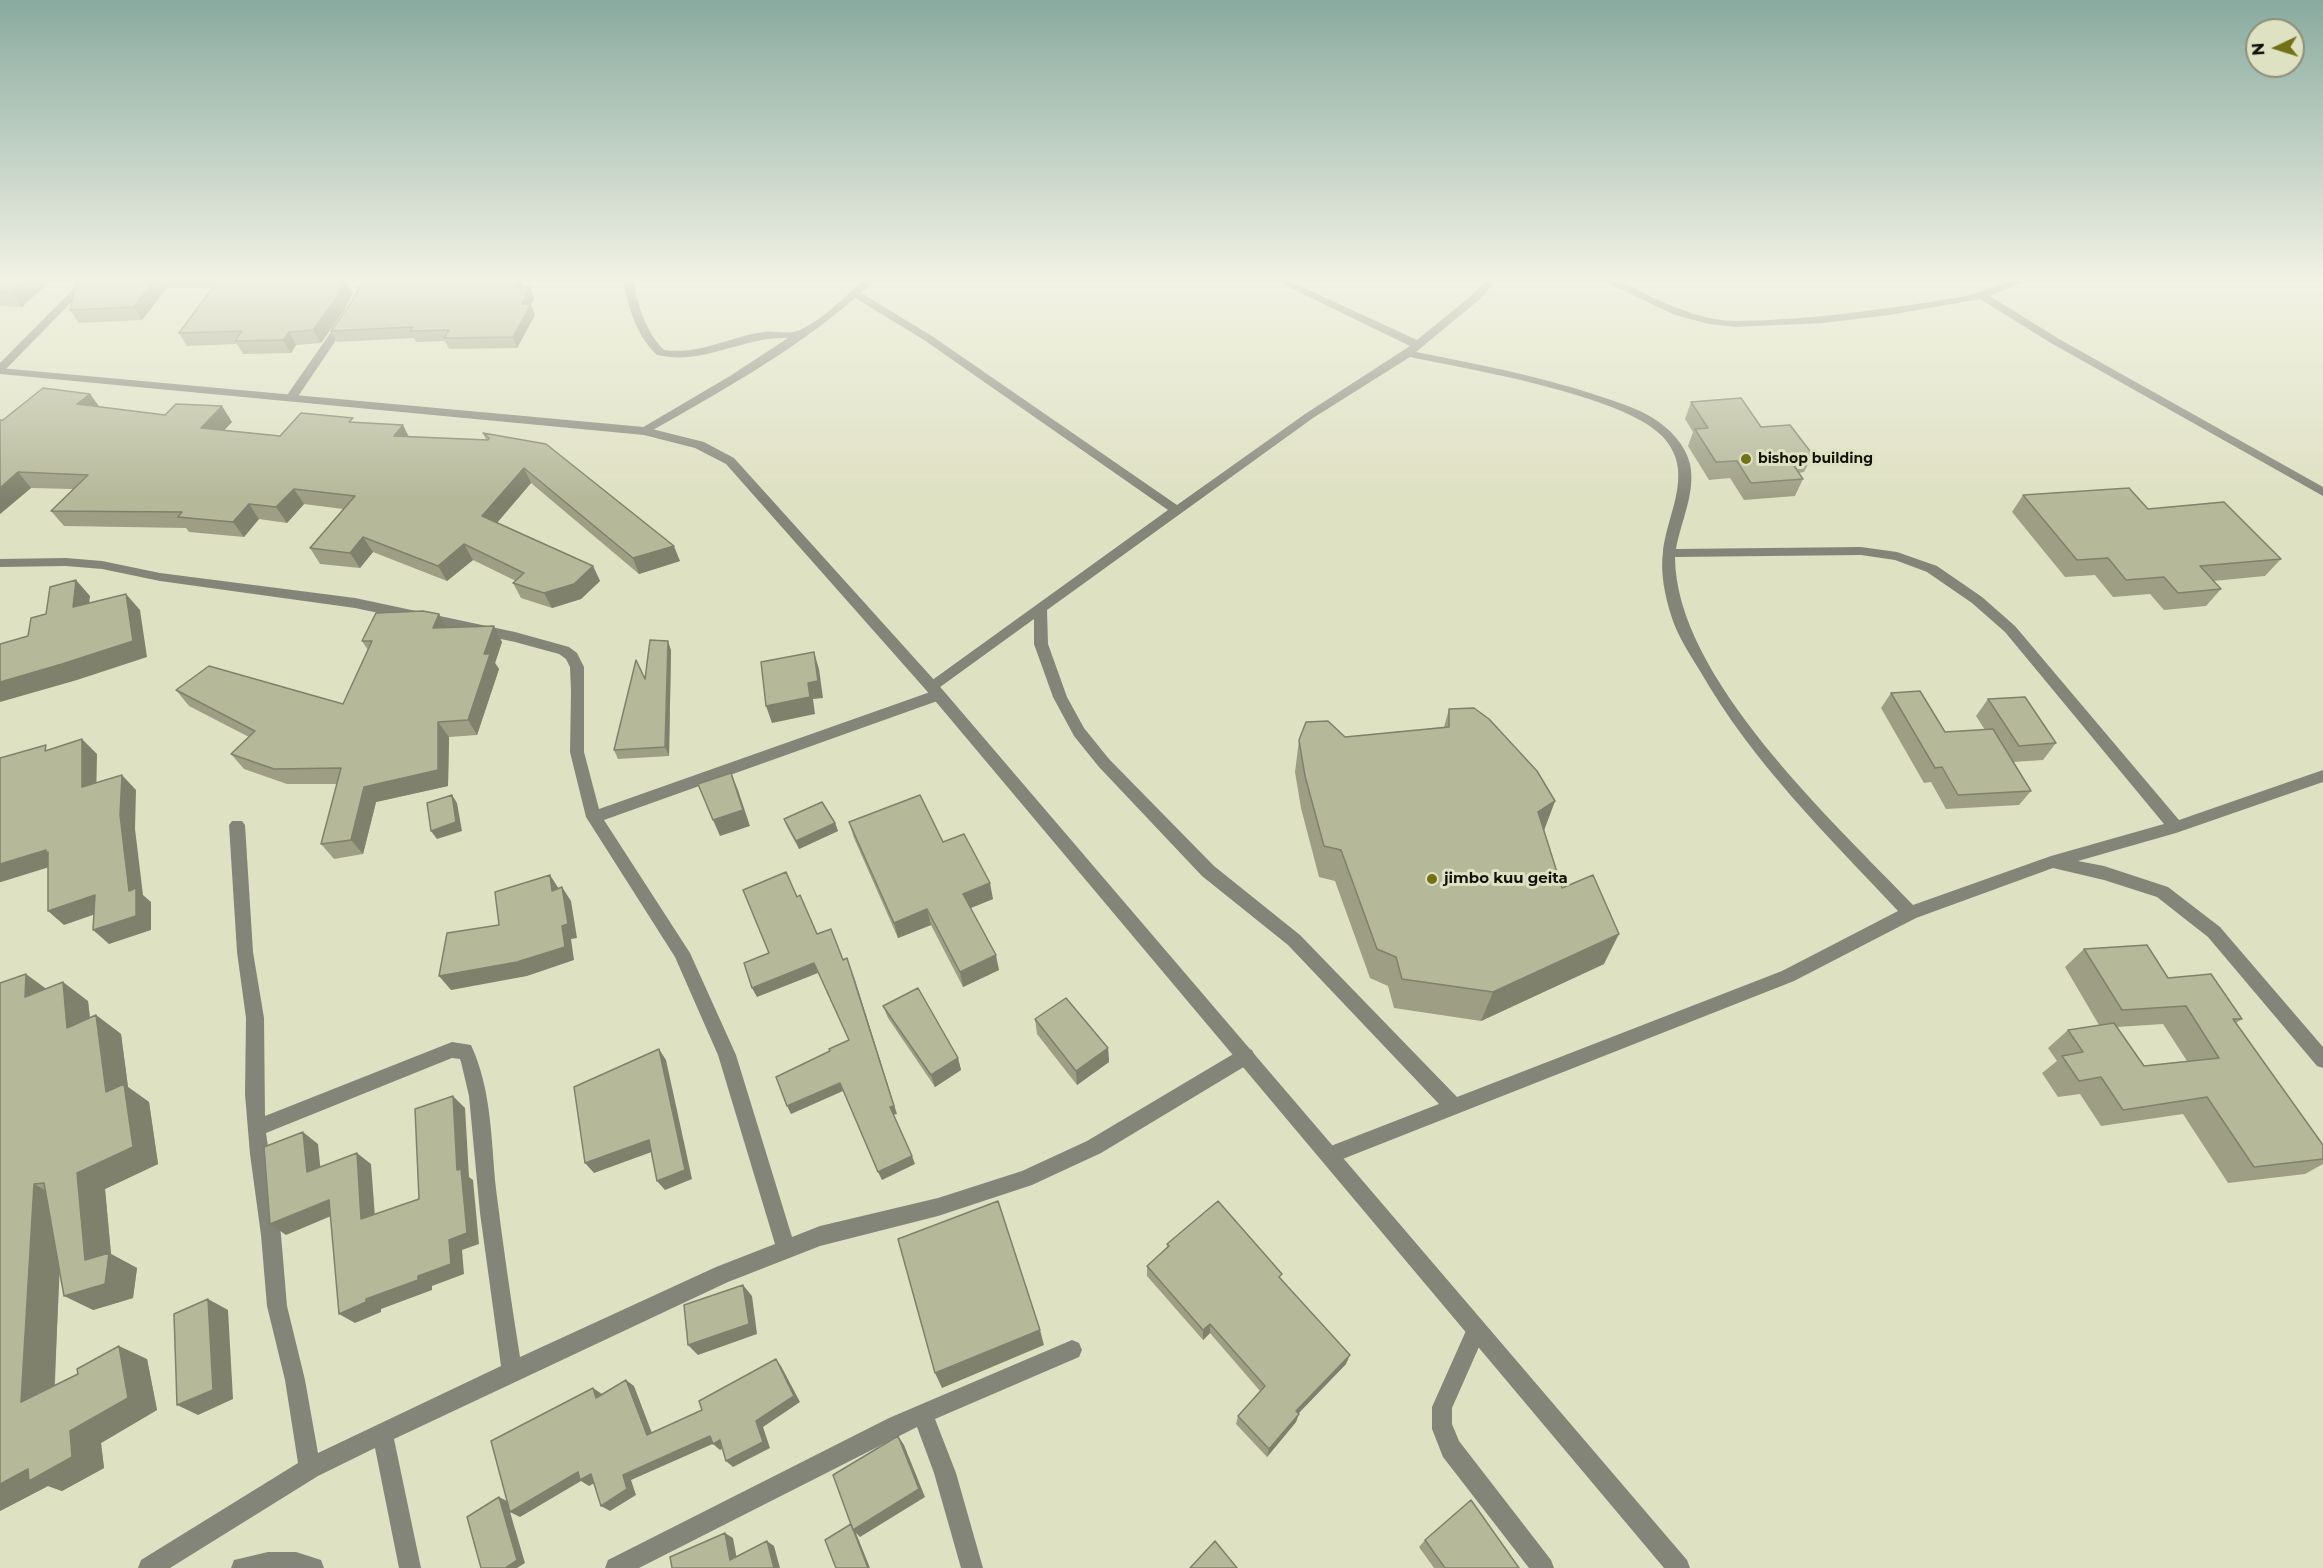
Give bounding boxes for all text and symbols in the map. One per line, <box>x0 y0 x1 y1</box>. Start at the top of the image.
north arrow <box>2245 18 2305 78</box>
text: N <box>2249 42 2268 56</box>
place label: bishop building <box>1758 451 1873 467</box>
marker: bishop building <box>1739 452 1753 466</box>
place label: jimbo kuu geita <box>1444 870 1568 888</box>
marker: jimbo kuu geita <box>1425 872 1439 886</box>

